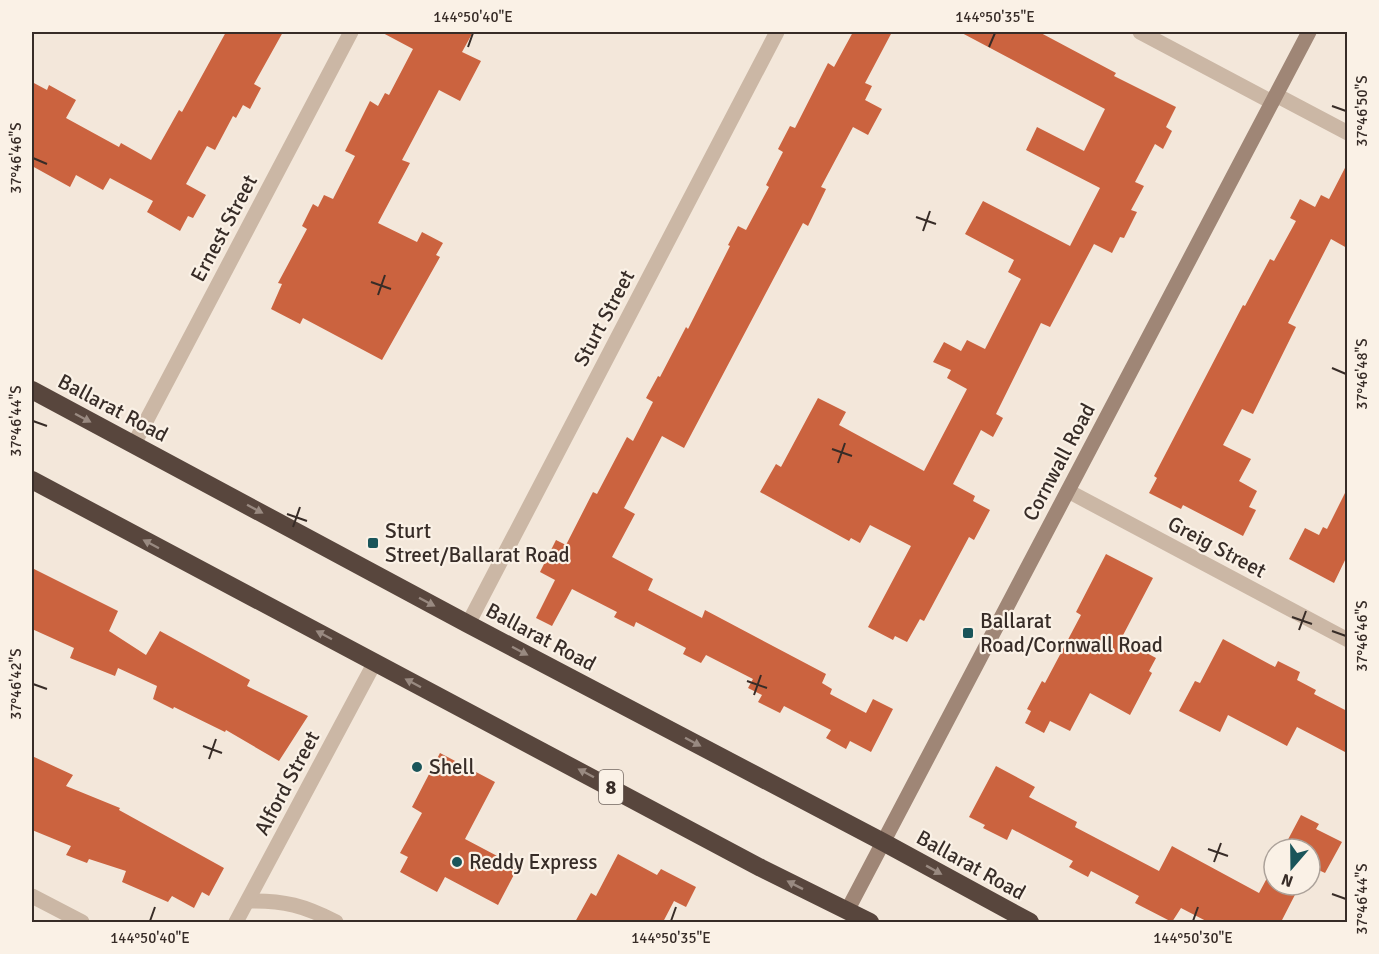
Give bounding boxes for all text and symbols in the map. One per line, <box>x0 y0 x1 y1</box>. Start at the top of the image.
text: 144°50'40"E <box>433 8 513 26</box>
text: 144°50'35"E <box>955 8 1035 26</box>
text: 37°46'50"S <box>1353 75 1371 147</box>
text: 37°46'46"S <box>7 122 25 194</box>
street label: Ernest Street <box>185 170 263 286</box>
street label: Sturt Street <box>568 265 640 371</box>
text: 37°46'48"S <box>1353 338 1371 410</box>
street label: Ballarat Road <box>53 368 173 448</box>
text: 37°46'44"S <box>7 385 25 457</box>
street label: Cornwall Road <box>1017 399 1101 525</box>
one-way arrow <box>75 413 92 422</box>
one-way arrow <box>246 504 264 514</box>
street label: Greig Street <box>1163 510 1271 584</box>
place label: Sturt Street/Ballarat Road <box>385 518 570 568</box>
marker: Sturt Street/Ballarat Road <box>366 536 380 550</box>
one-way arrow <box>142 539 159 549</box>
one-way arrow <box>419 597 436 607</box>
street label: Ballarat Road <box>481 597 601 677</box>
text: 37°46'46"S <box>1353 600 1371 672</box>
place label: Ballarat Road/Cornwall Road <box>980 608 1163 658</box>
marker: Ballarat Road/Cornwall Road <box>961 626 975 640</box>
one-way arrow <box>315 630 332 640</box>
one-way arrow <box>511 646 529 656</box>
text: 37°46'42"S <box>7 648 25 720</box>
one-way arrow <box>404 678 421 688</box>
street label: Alford Street <box>249 726 325 840</box>
one-way arrow <box>684 737 701 747</box>
place label: Shell <box>429 754 475 780</box>
marker: Shell <box>410 760 424 774</box>
one-way arrow <box>577 769 594 778</box>
road number: 8 <box>599 770 623 804</box>
street label: Ballarat Road <box>912 824 1030 906</box>
north arrow <box>1262 837 1322 897</box>
place label: Reddy Express <box>469 849 597 875</box>
marker: Reddy Express <box>450 855 464 869</box>
text: 37°46'44"S <box>1353 863 1371 935</box>
one-way arrow <box>926 865 943 875</box>
text: N <box>1279 869 1296 891</box>
one-way arrow <box>786 880 803 890</box>
text: 144°50'40"E <box>110 929 190 947</box>
text: 144°50'35"E <box>631 929 711 947</box>
text: 144°50'30"E <box>1153 929 1233 947</box>

